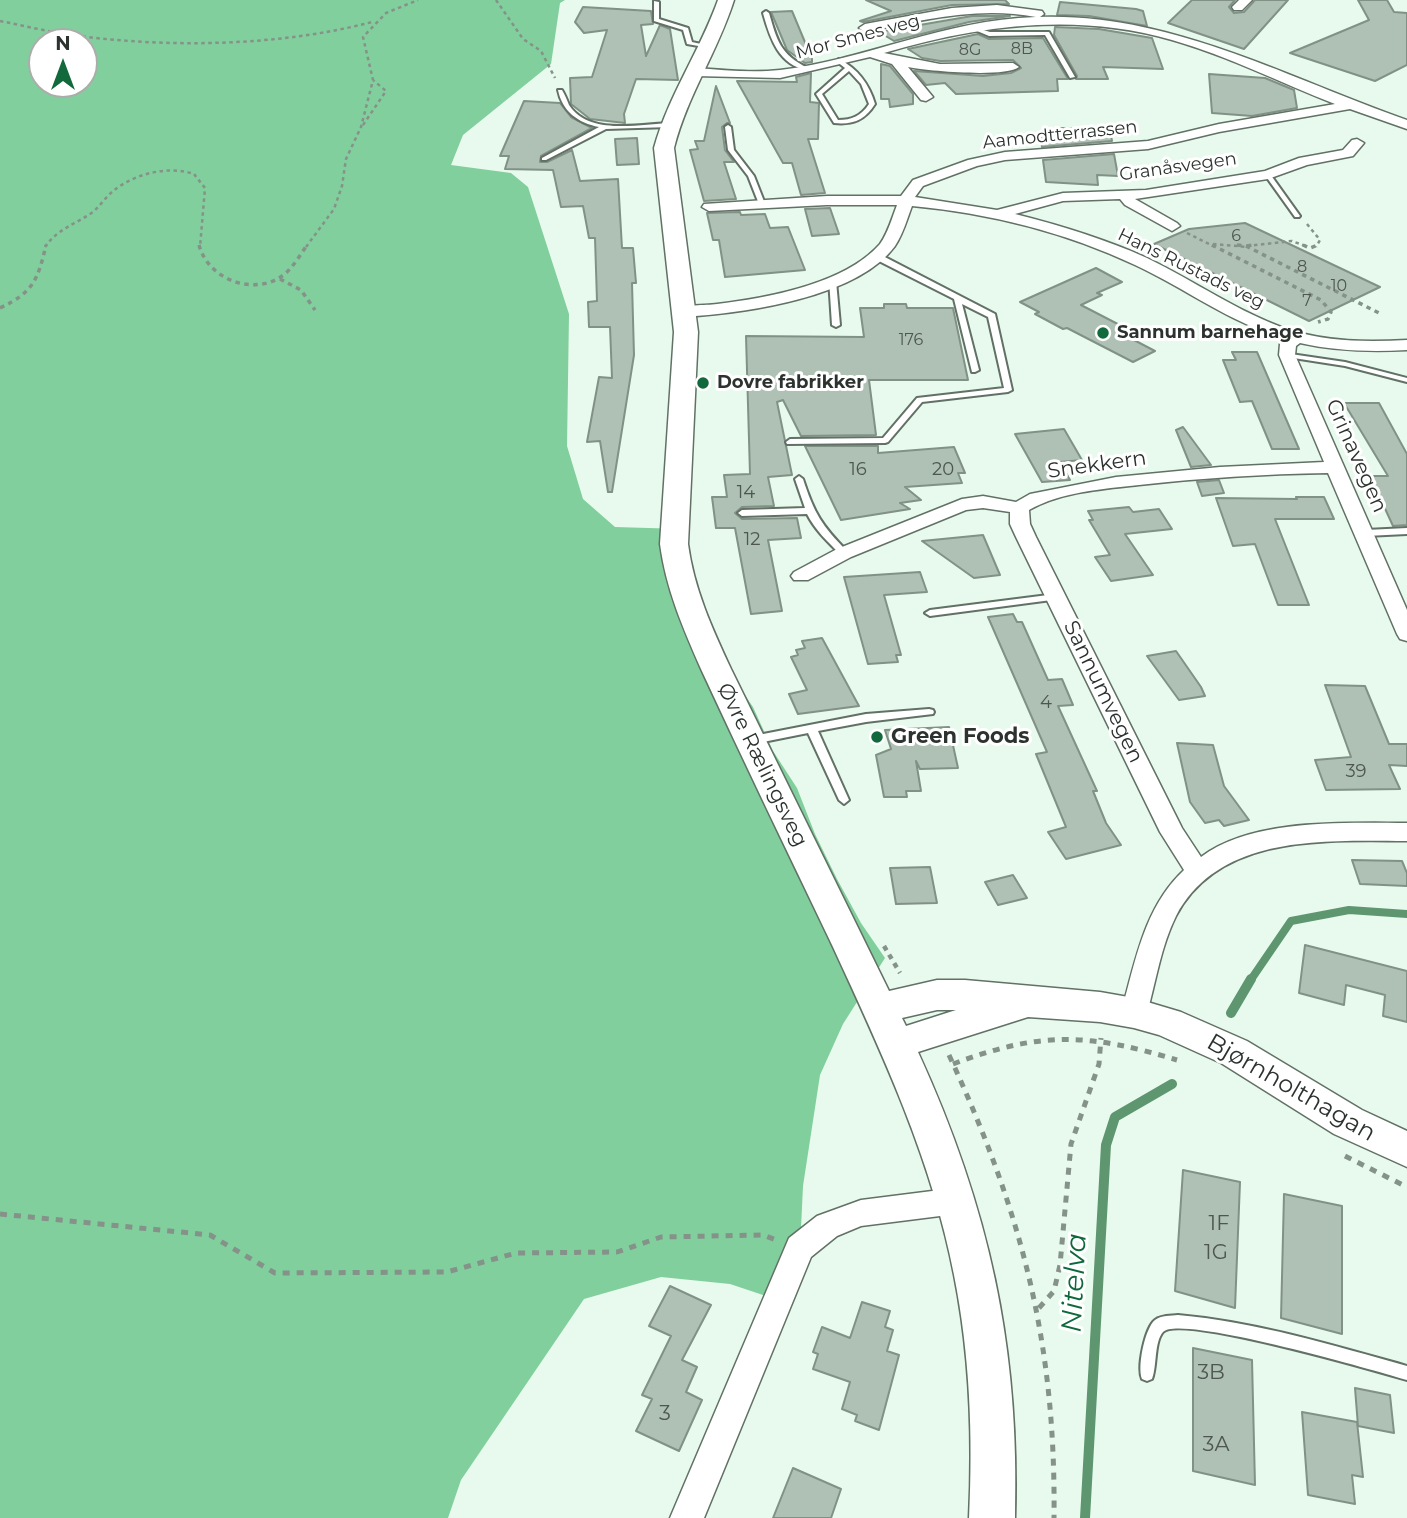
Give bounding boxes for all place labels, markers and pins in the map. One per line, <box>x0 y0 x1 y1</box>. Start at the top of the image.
place label: Sannum barnehage <box>1117 322 1303 344</box>
marker: Sannum barnehage <box>1095 325 1111 341</box>
place label: Dovre fabrikker <box>717 372 864 394</box>
marker: Dovre fabrikker <box>695 375 711 391</box>
place label: Green Foods <box>891 724 1029 750</box>
marker: Green Foods <box>869 729 885 745</box>

